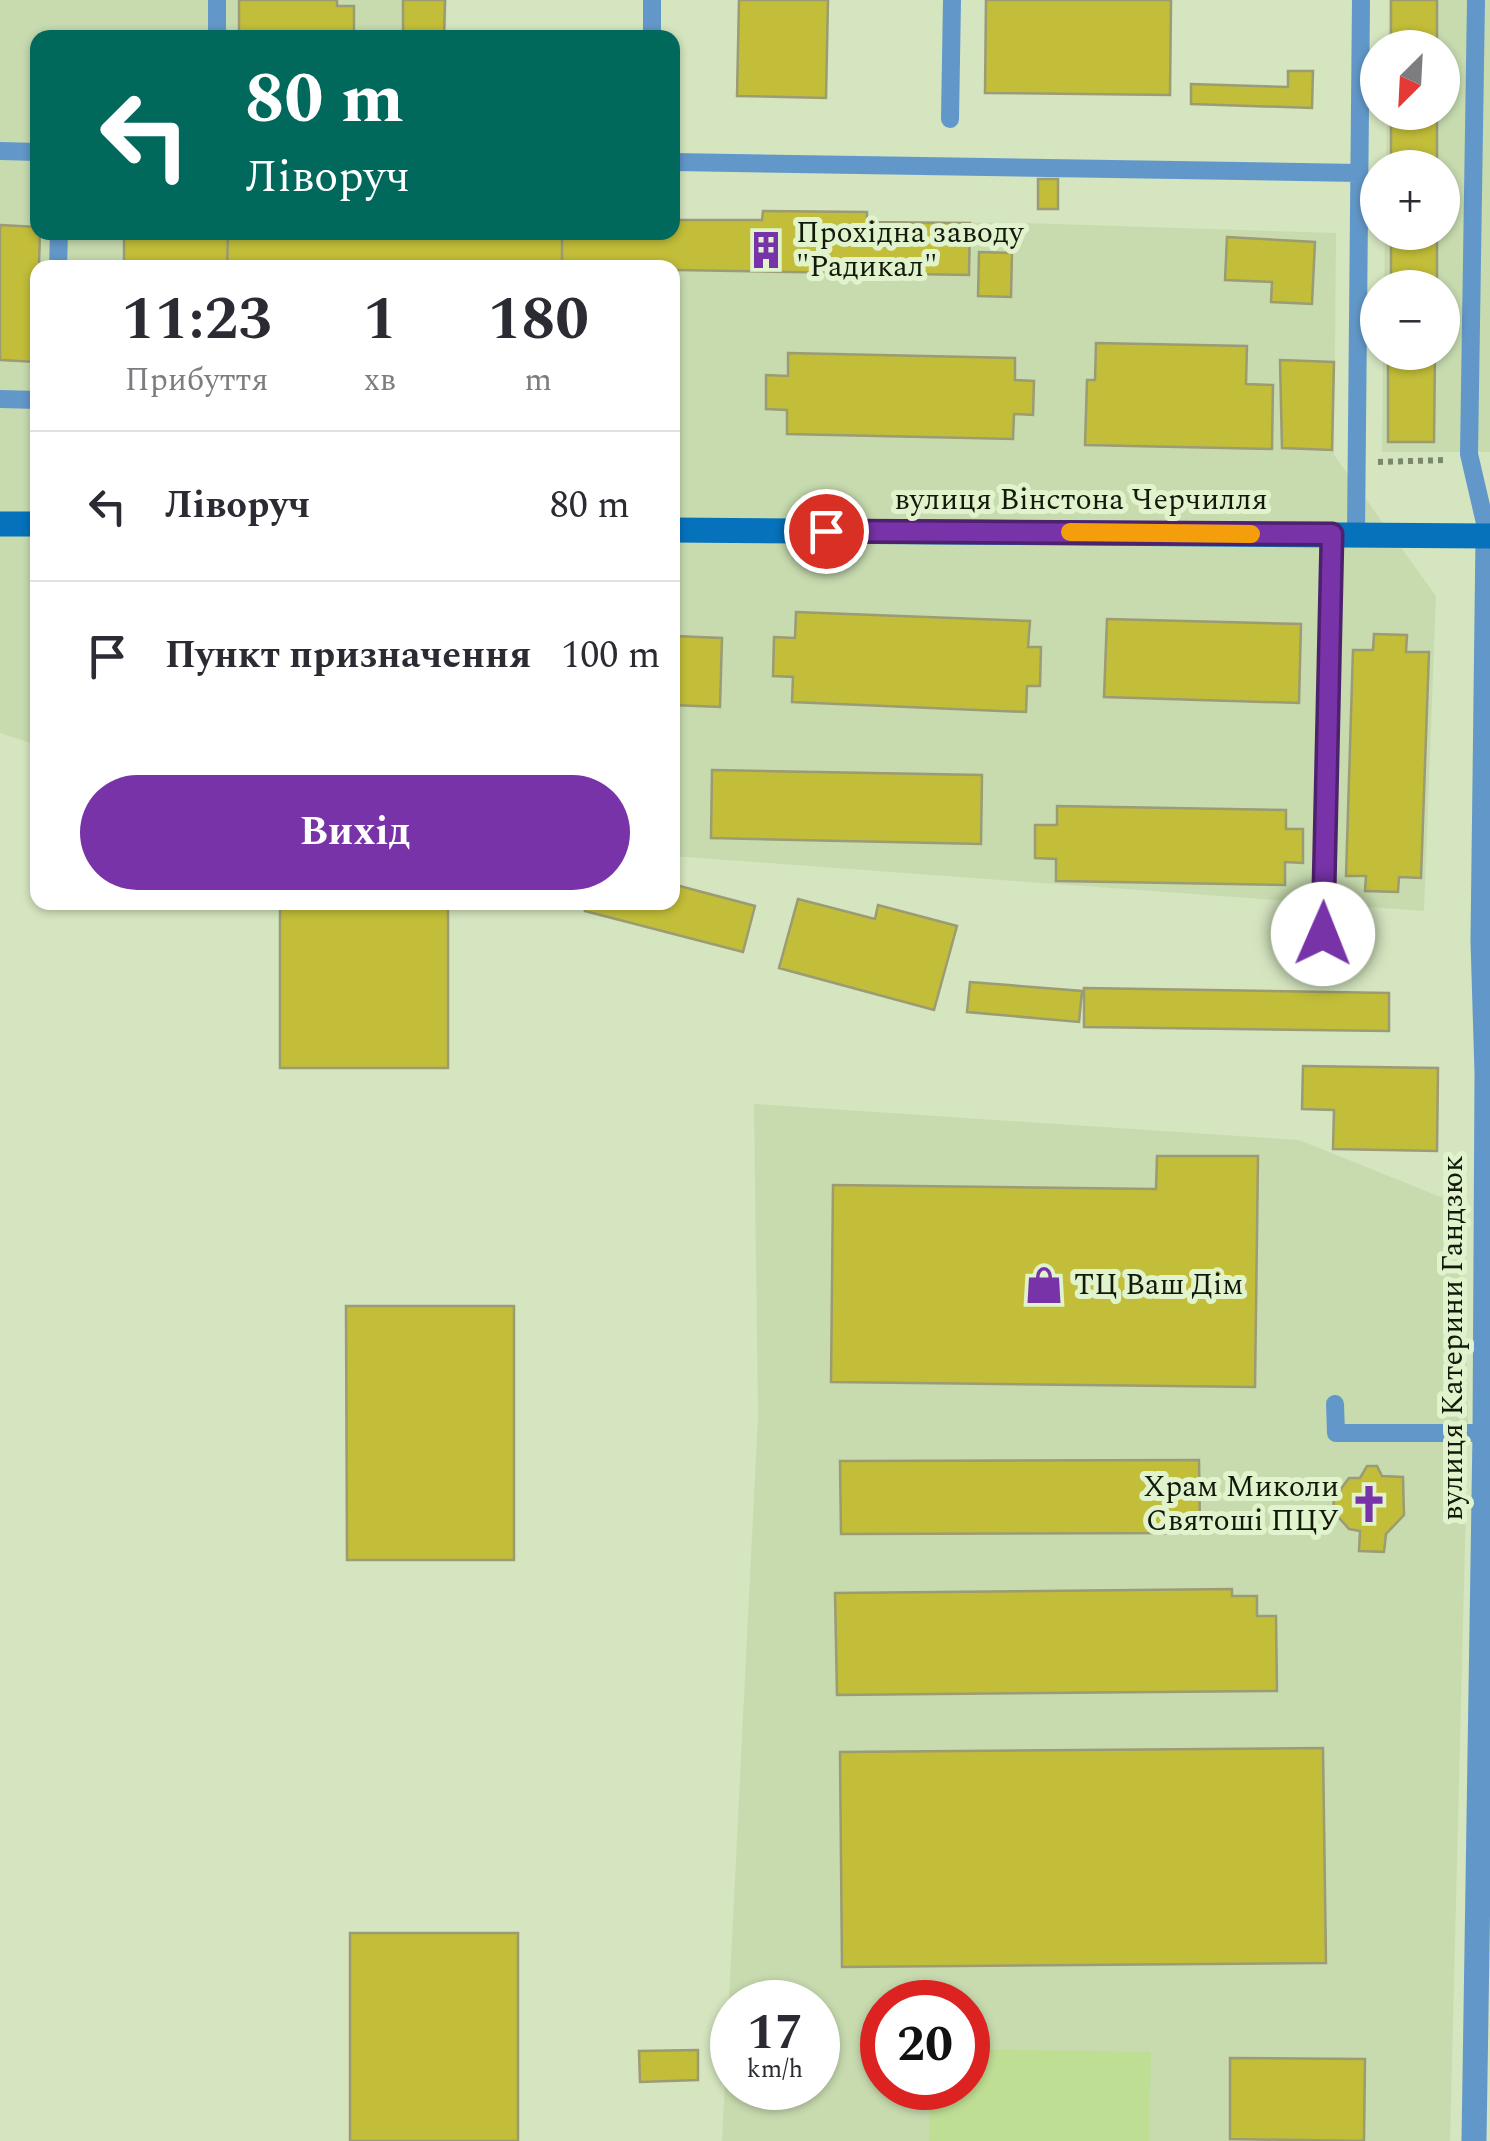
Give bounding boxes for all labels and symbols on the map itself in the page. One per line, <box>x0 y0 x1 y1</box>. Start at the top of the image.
north arrow <box>1360 30 1460 130</box>
place label: Прохідна заводу "Радикал" <box>796 210 1025 290</box>
building icon: Прохідна заводу "Радикал" <box>745 229 787 271</box>
street label: вулиця Вінстона Черчилля <box>894 477 1268 523</box>
pin <box>784 489 869 574</box>
position arrow <box>1271 882 1375 986</box>
street label: вулиця Катерини Гандзюк <box>1430 1155 1476 1521</box>
place label: ТЦ Ваш Дім <box>1074 1262 1244 1308</box>
shop icon: ТЦ Ваш Дім <box>1023 1264 1065 1306</box>
place label: Храм Миколи Святоші ПЦУ <box>1143 1464 1339 1544</box>
church icon: Храм Миколи Святоші ПЦУ <box>1348 1483 1390 1525</box>
speed limit sign: 20 <box>860 1980 990 2110</box>

